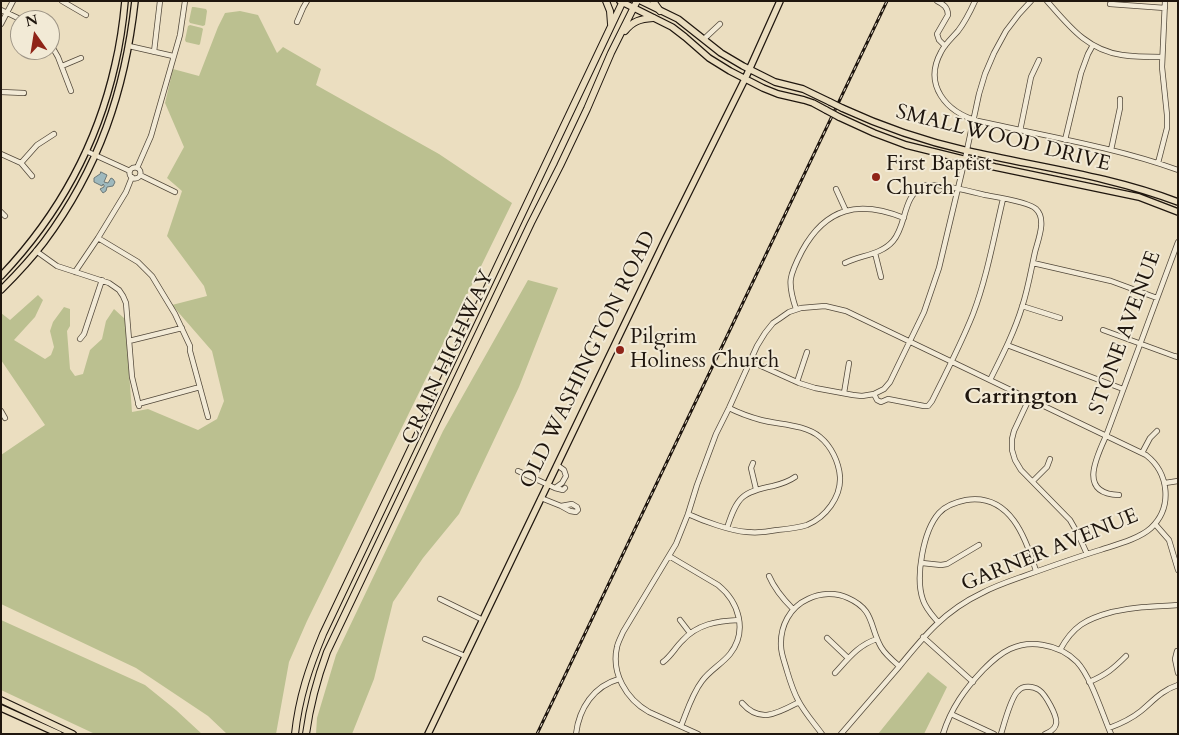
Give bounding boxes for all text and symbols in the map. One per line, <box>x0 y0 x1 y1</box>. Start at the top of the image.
north arrow <box>10 10 60 60</box>
text: N <box>24 10 40 31</box>
street label: SMALLWOOD DRIVE <box>893 100 1113 178</box>
place label: First Baptist Church <box>886 152 992 202</box>
marker: First Baptist Church <box>870 171 882 183</box>
street label: OLD WASHINGTON ROAD <box>516 227 662 493</box>
street label: STONE AVENUE <box>1085 248 1167 418</box>
street label: CRAIN HIGHWAY <box>398 267 500 449</box>
place label: Pilgrim Holiness Church <box>630 325 779 375</box>
marker: Pilgrim Holiness Church <box>614 344 626 356</box>
district label: Carrington <box>964 385 1078 411</box>
street label: GARNER AVENUE <box>958 504 1142 598</box>

